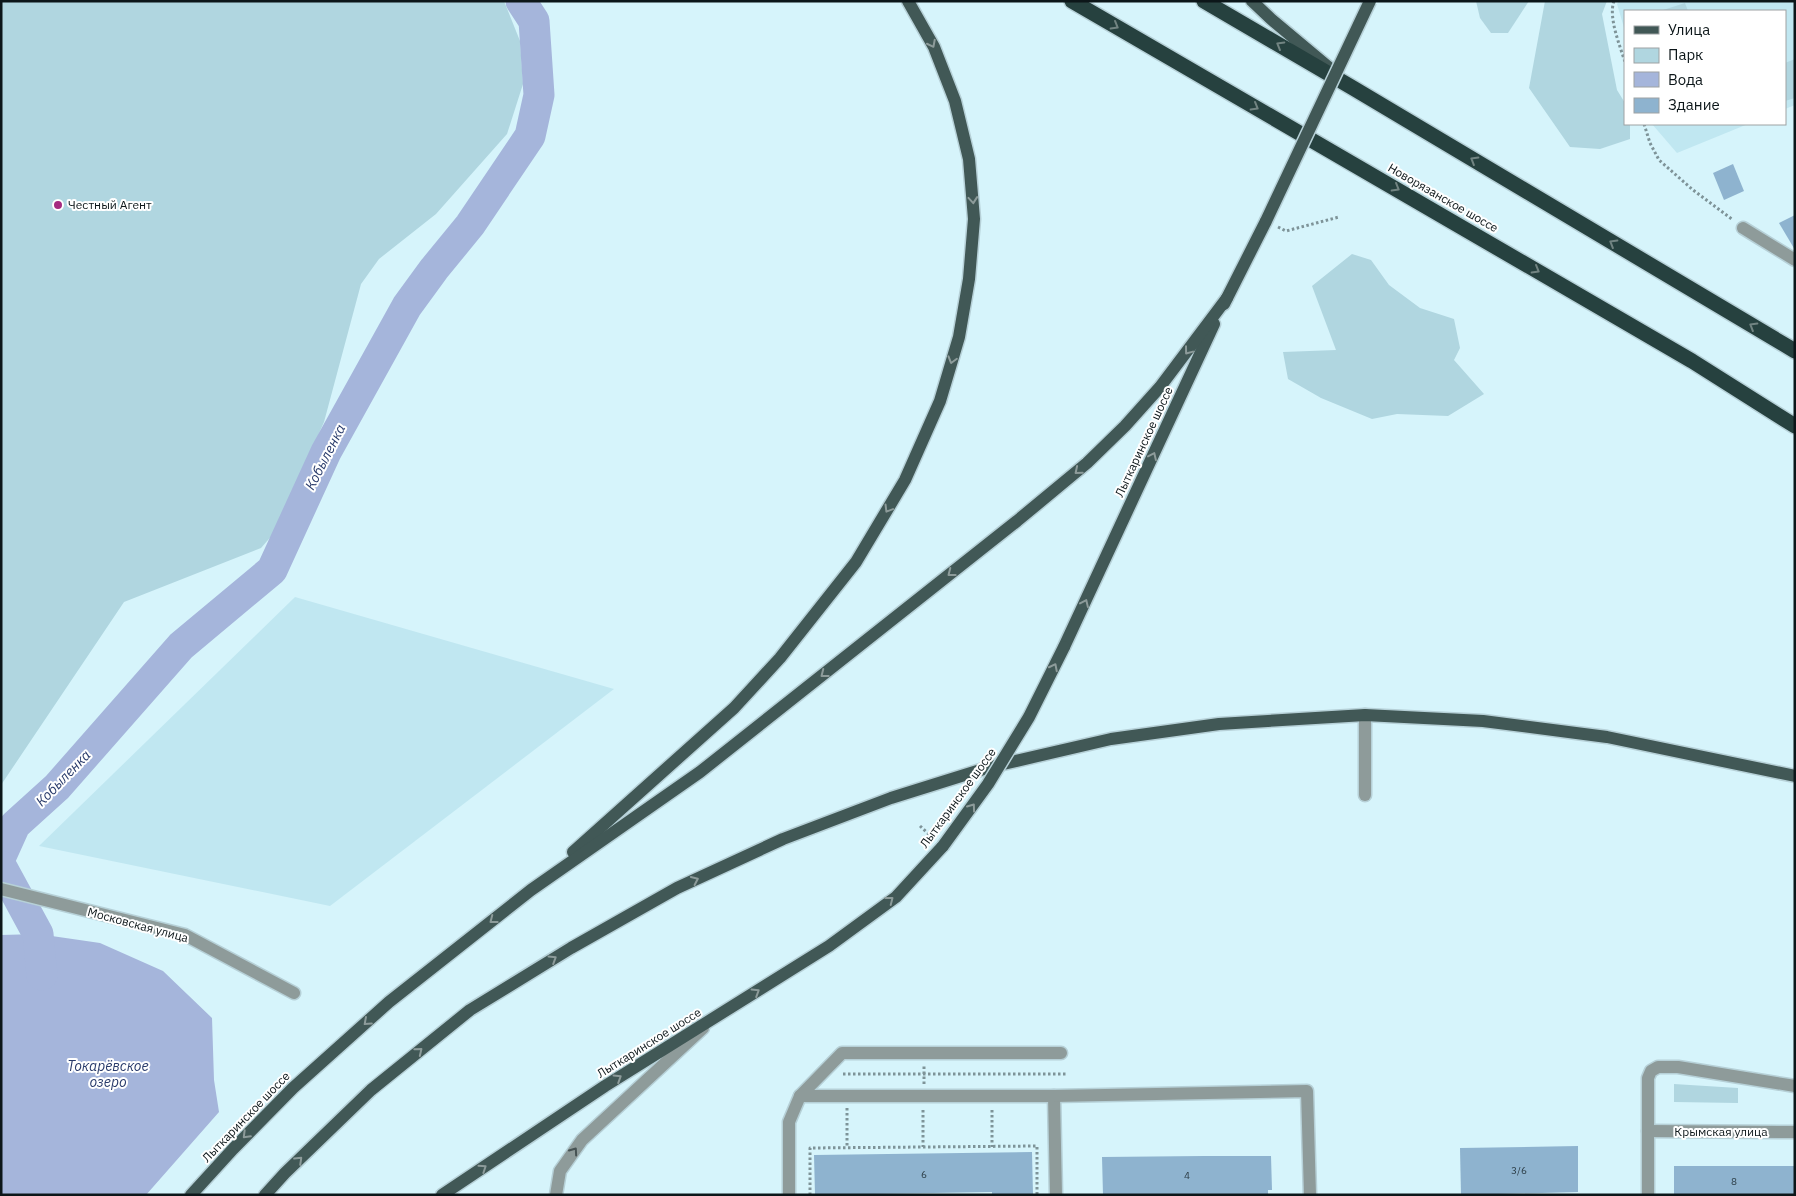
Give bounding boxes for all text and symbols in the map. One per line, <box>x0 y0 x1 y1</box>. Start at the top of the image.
legend <box>1624 10 1786 125</box>
one-way arrow <box>1109 19 1118 29</box>
text: Улица <box>1668 20 1710 39</box>
one-way arrow <box>926 38 936 47</box>
one-way arrow <box>1277 42 1286 52</box>
text: Парк <box>1668 45 1703 64</box>
text: Вода <box>1668 70 1703 89</box>
text: Здание <box>1668 95 1720 114</box>
one-way arrow <box>1250 101 1259 111</box>
one-way arrow <box>1470 156 1479 166</box>
street label: Новорязанское шоссе <box>1385 160 1501 235</box>
one-way arrow <box>1390 182 1399 192</box>
one-way arrow <box>967 196 978 204</box>
place label: Честный Агент <box>68 197 152 212</box>
marker: Честный Агент <box>52 199 64 211</box>
one-way arrow <box>1610 239 1619 249</box>
one-way arrow <box>1531 264 1540 274</box>
one-way arrow <box>1749 323 1758 333</box>
one-way arrow <box>1185 345 1193 354</box>
one-way arrow <box>948 355 958 364</box>
street label: Лыткаринское шоссе <box>1111 384 1176 499</box>
water label: Кобыленка <box>301 421 349 493</box>
one-way arrow <box>1147 452 1158 461</box>
one-way arrow <box>1074 465 1083 474</box>
one-way arrow <box>885 503 895 512</box>
one-way arrow <box>948 567 957 576</box>
one-way arrow <box>1079 599 1089 608</box>
one-way arrow <box>1048 663 1058 672</box>
one-way arrow <box>821 668 830 676</box>
street label: Лыткаринское шоссе <box>916 744 999 851</box>
water label: Кобыленка <box>32 746 94 810</box>
one-way arrow <box>966 804 974 813</box>
one-way arrow <box>690 875 699 886</box>
one-way arrow <box>884 898 893 906</box>
street label: Московская улица <box>86 904 191 945</box>
one-way arrow <box>490 915 499 923</box>
one-way arrow <box>547 955 556 965</box>
one-way arrow <box>750 989 760 998</box>
street label: Лыткаринское шоссе <box>594 1004 704 1081</box>
one-way arrow <box>363 1016 372 1025</box>
one-way arrow <box>413 1048 422 1056</box>
water label: Токарёвское озеро <box>67 1057 149 1091</box>
street label: Лыткаринское шоссе <box>199 1068 293 1165</box>
one-way arrow <box>613 1075 622 1084</box>
street label: Крымская улица <box>1674 1124 1768 1139</box>
one-way arrow <box>243 1129 252 1138</box>
one-way arrow <box>568 1147 577 1157</box>
one-way arrow <box>293 1157 302 1166</box>
house number: 3/6 <box>1511 1164 1527 1177</box>
one-way arrow <box>477 1165 486 1174</box>
house number: 6 <box>921 1168 927 1181</box>
house number: 4 <box>1184 1169 1190 1182</box>
house number: 8 <box>1731 1175 1737 1188</box>

